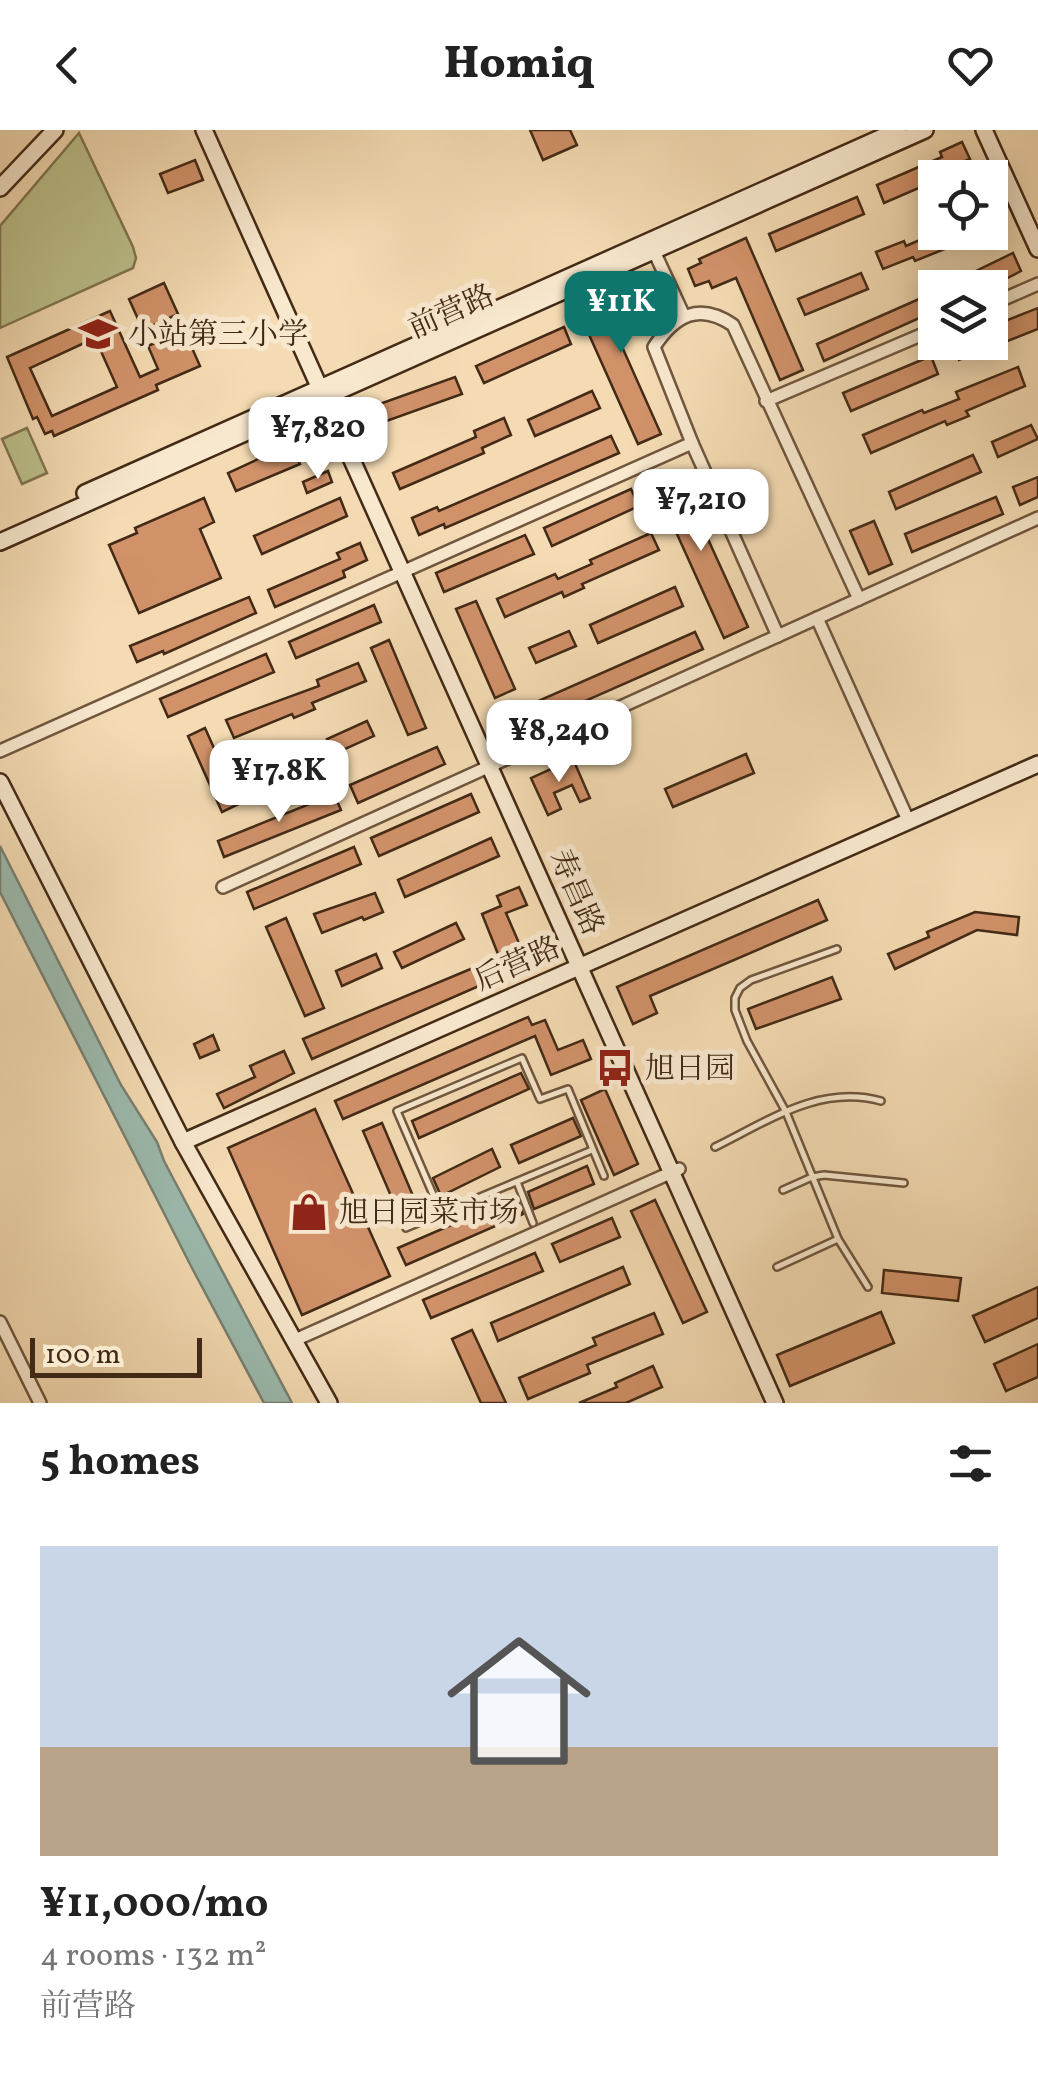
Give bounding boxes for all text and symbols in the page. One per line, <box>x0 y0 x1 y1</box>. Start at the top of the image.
text: Homiq <box>444 34 594 97</box>
icon: back <box>40 38 95 93</box>
icon: heart <box>943 38 998 93</box>
map controls <box>918 160 1008 360</box>
button: locate <box>918 160 1008 250</box>
button: layers <box>918 270 1008 360</box>
pin: ¥11K <box>562 271 680 356</box>
street label: 前营路 <box>402 275 501 350</box>
text: ¥11K <box>586 281 656 325</box>
school or university icon: 小站第三小学 <box>77 313 119 355</box>
place label: 小站第三小学 <box>128 315 308 357</box>
pin: ¥7,820 <box>237 397 399 482</box>
text: ¥7,820 <box>271 407 365 451</box>
pin: ¥7,210 <box>620 469 782 554</box>
text: ¥7,210 <box>656 479 746 523</box>
pin: ¥8,240 <box>478 700 640 785</box>
text: ¥8,240 <box>508 710 610 754</box>
pin: ¥17.8K <box>198 740 360 825</box>
text: ¥17.8K <box>232 750 326 794</box>
street label: 寿昌路 <box>538 843 613 942</box>
street label: 后营路 <box>468 927 567 1002</box>
bus stop icon: 旭日园 <box>594 1047 636 1089</box>
place label: 旭日园 <box>645 1049 735 1091</box>
shop icon: 旭日园菜市场 <box>288 1191 330 1233</box>
place label: 旭日园菜市场 <box>339 1193 519 1235</box>
scale bar <box>30 1333 202 1378</box>
text: 100 m <box>45 1336 120 1375</box>
text: 5 homes <box>40 1434 200 1493</box>
icon: filters <box>943 1436 998 1491</box>
icon: home <box>429 1611 609 1791</box>
text: ¥11,000/mo <box>40 1876 268 1935</box>
text: 4 rooms · 132 m² <box>40 1935 267 1979</box>
text: 前营路 <box>40 1986 136 2030</box>

